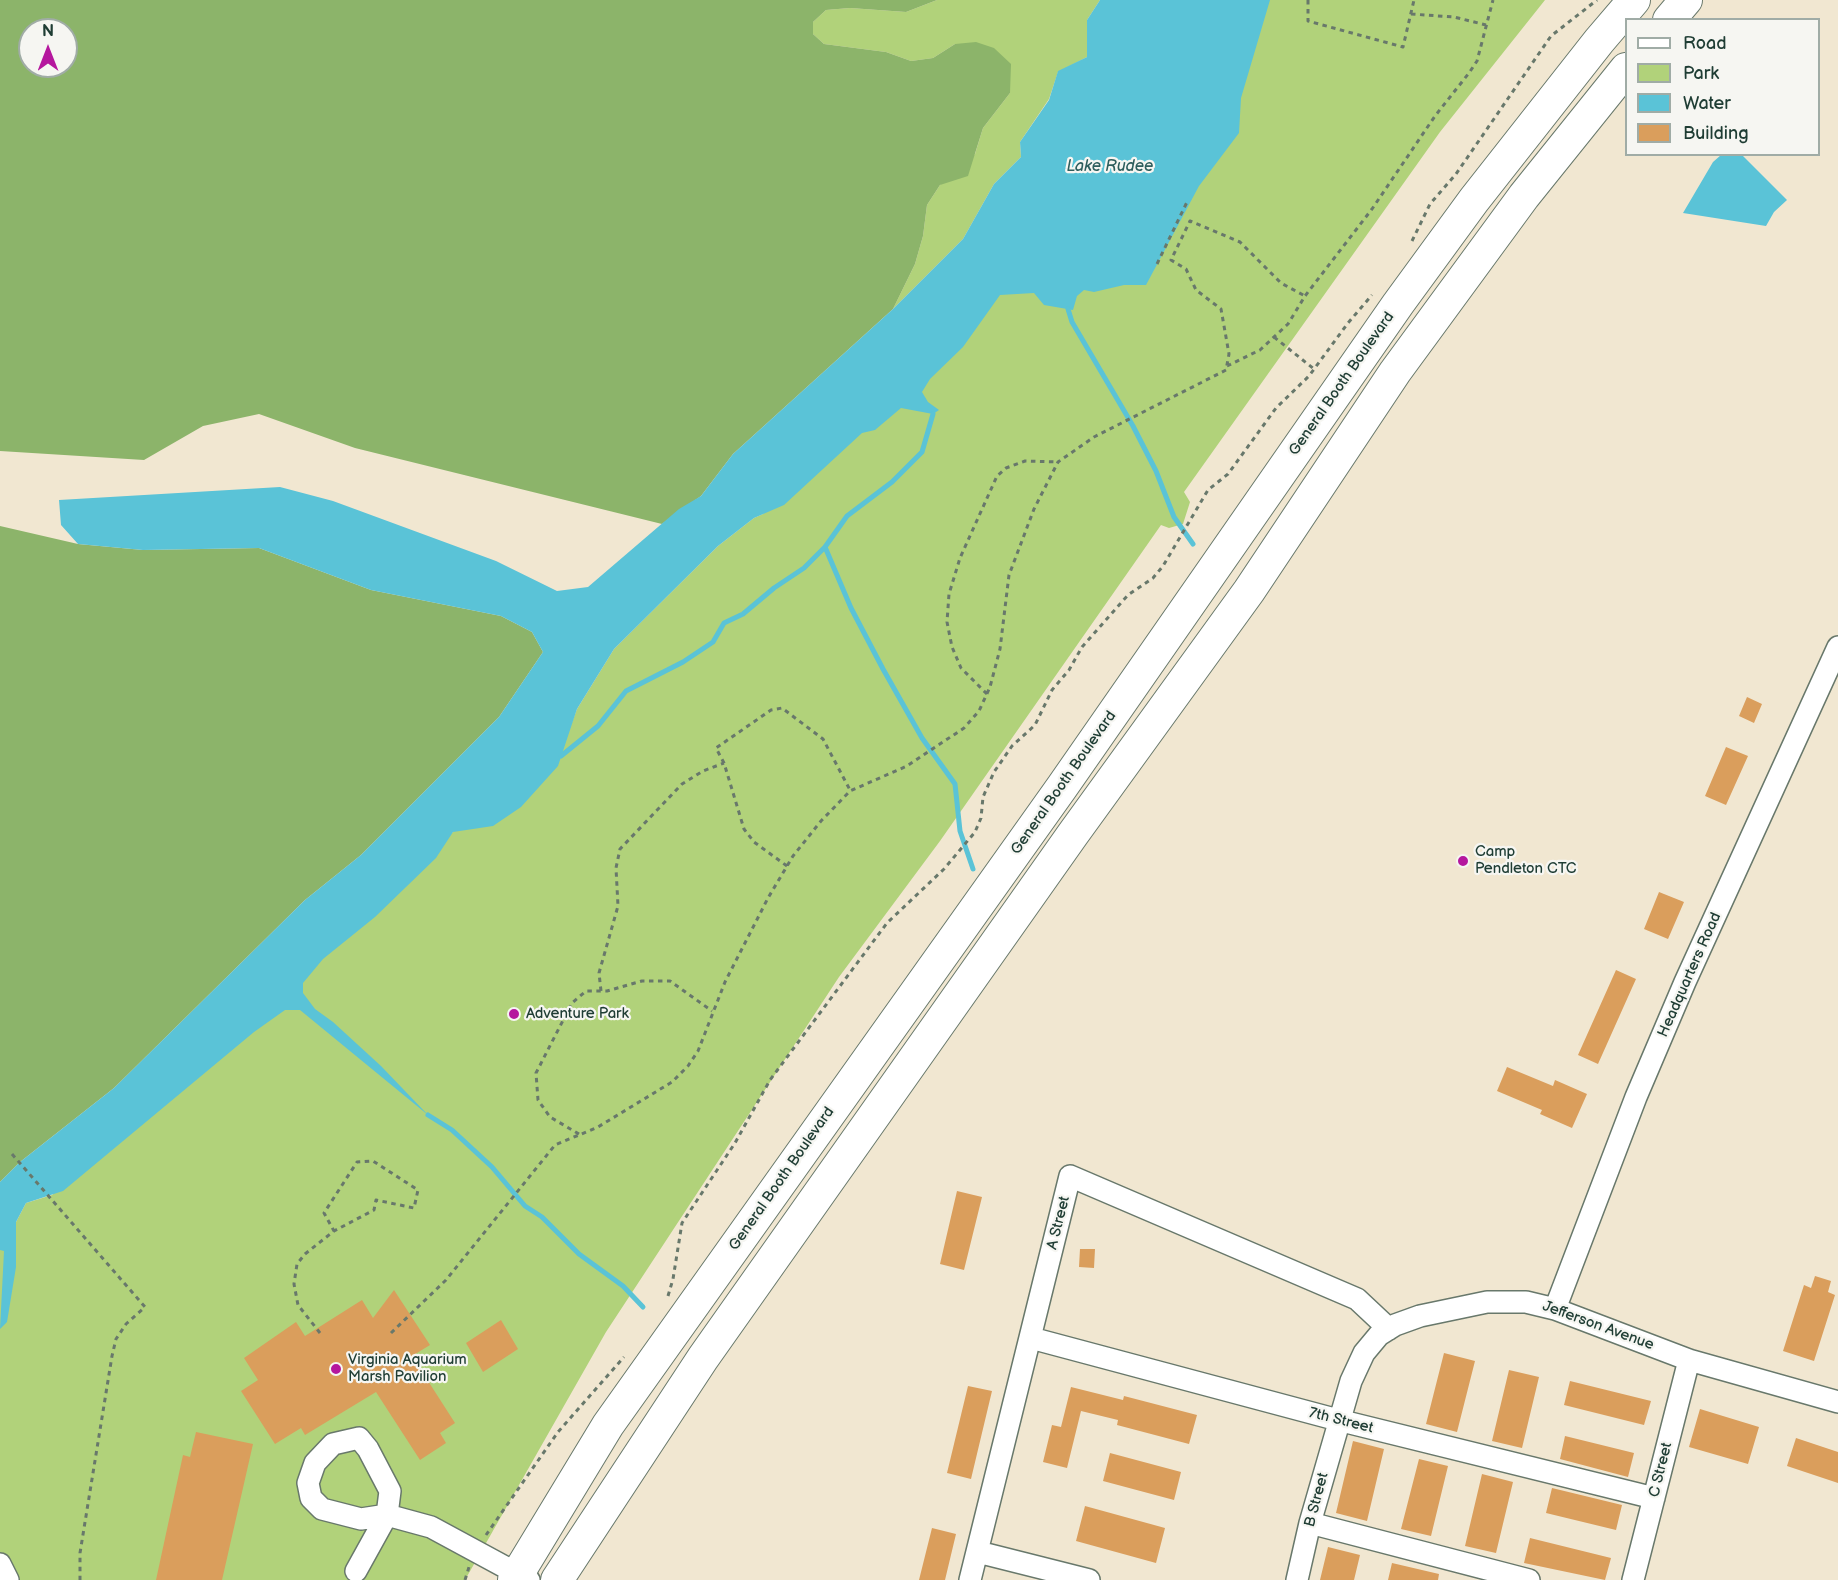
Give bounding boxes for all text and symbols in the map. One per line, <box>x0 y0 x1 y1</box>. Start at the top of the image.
north arrow <box>18 18 78 78</box>
legend <box>1625 18 1820 156</box>
text: N <box>42 22 54 41</box>
text: Road <box>1683 33 1727 54</box>
text: Park <box>1683 63 1719 84</box>
text: Water <box>1683 93 1731 114</box>
text: Building <box>1683 123 1749 144</box>
water label: Lake Rudee <box>1067 157 1153 177</box>
street label: General Booth Boulevard <box>1286 309 1398 459</box>
street label: General Booth Boulevard <box>1008 708 1120 858</box>
place label: Camp Pendleton CTC <box>1475 843 1576 878</box>
marker: Camp Pendleton CTC <box>1456 854 1470 868</box>
street label: Headquarters Road <box>1654 910 1726 1040</box>
place label: Adventure Park <box>526 1005 629 1023</box>
marker: Adventure Park <box>507 1007 521 1021</box>
street label: General Booth Boulevard <box>726 1104 838 1254</box>
street label: A Street <box>1044 1194 1074 1252</box>
street label: Jefferson Avenue <box>1540 1298 1656 1354</box>
place label: Virginia Aquarium Marsh Pavilion <box>348 1351 467 1386</box>
marker: Virginia Aquarium Marsh Pavilion <box>329 1362 343 1376</box>
street label: 7th Street <box>1307 1404 1375 1438</box>
street label: C Street <box>1646 1441 1676 1499</box>
street label: B Street <box>1301 1471 1333 1529</box>

